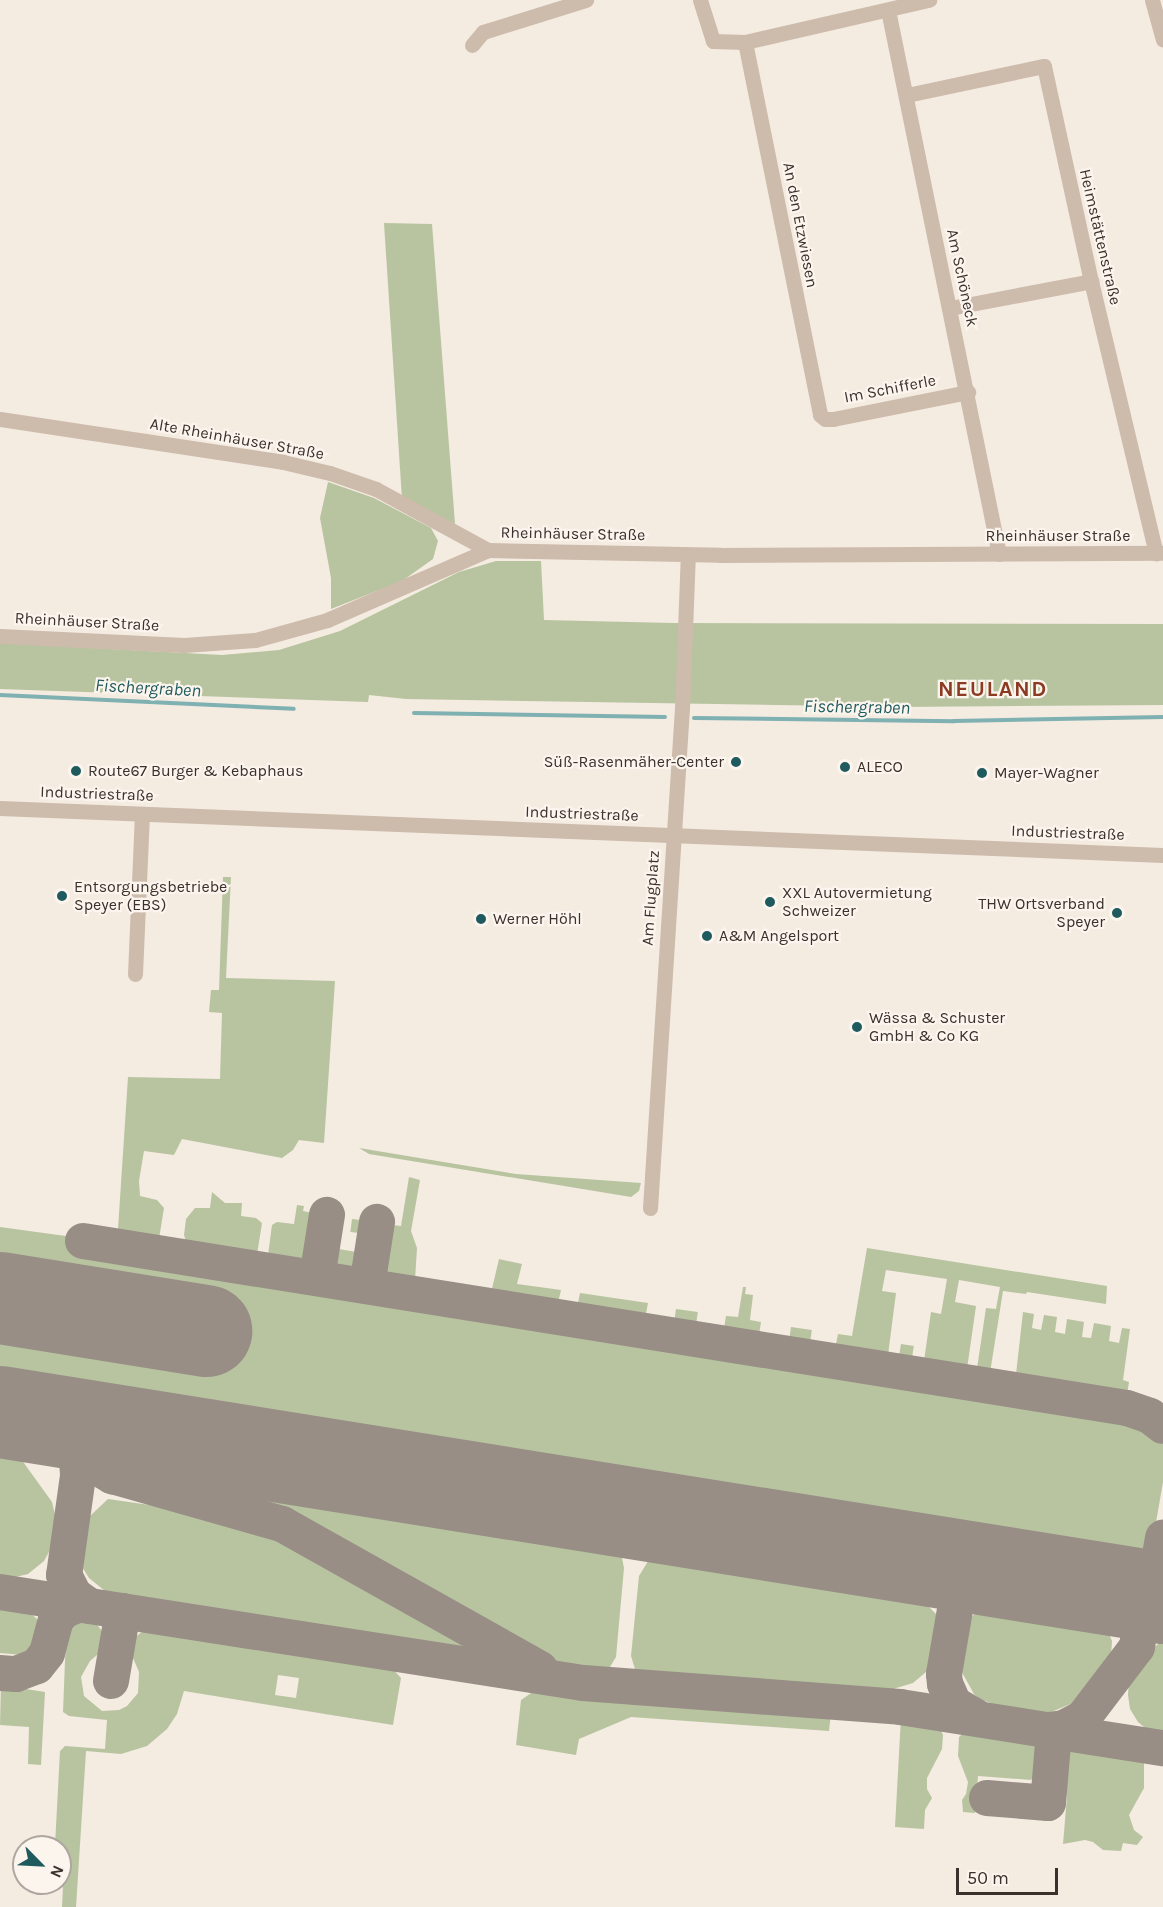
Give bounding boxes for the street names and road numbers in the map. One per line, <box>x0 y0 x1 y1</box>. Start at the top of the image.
street label: An den Etzwiesen <box>778 161 822 289</box>
street label: Heimstättenstraße <box>1075 167 1125 307</box>
street label: Am Schöneck <box>942 227 982 329</box>
street label: Im Schifferle <box>842 371 938 407</box>
street label: Alte Rheinhäuser Straße <box>148 414 326 464</box>
street label: Rheinhäuser Straße <box>500 523 646 545</box>
street label: Rheinhäuser Straße <box>986 526 1130 546</box>
street label: Rheinhäuser Straße <box>14 609 160 635</box>
street label: Industriestraße <box>40 782 154 806</box>
street label: Industriestraße <box>525 802 639 826</box>
street label: Industriestraße <box>1011 821 1125 845</box>
street label: Am Flugplatz <box>638 850 664 946</box>

